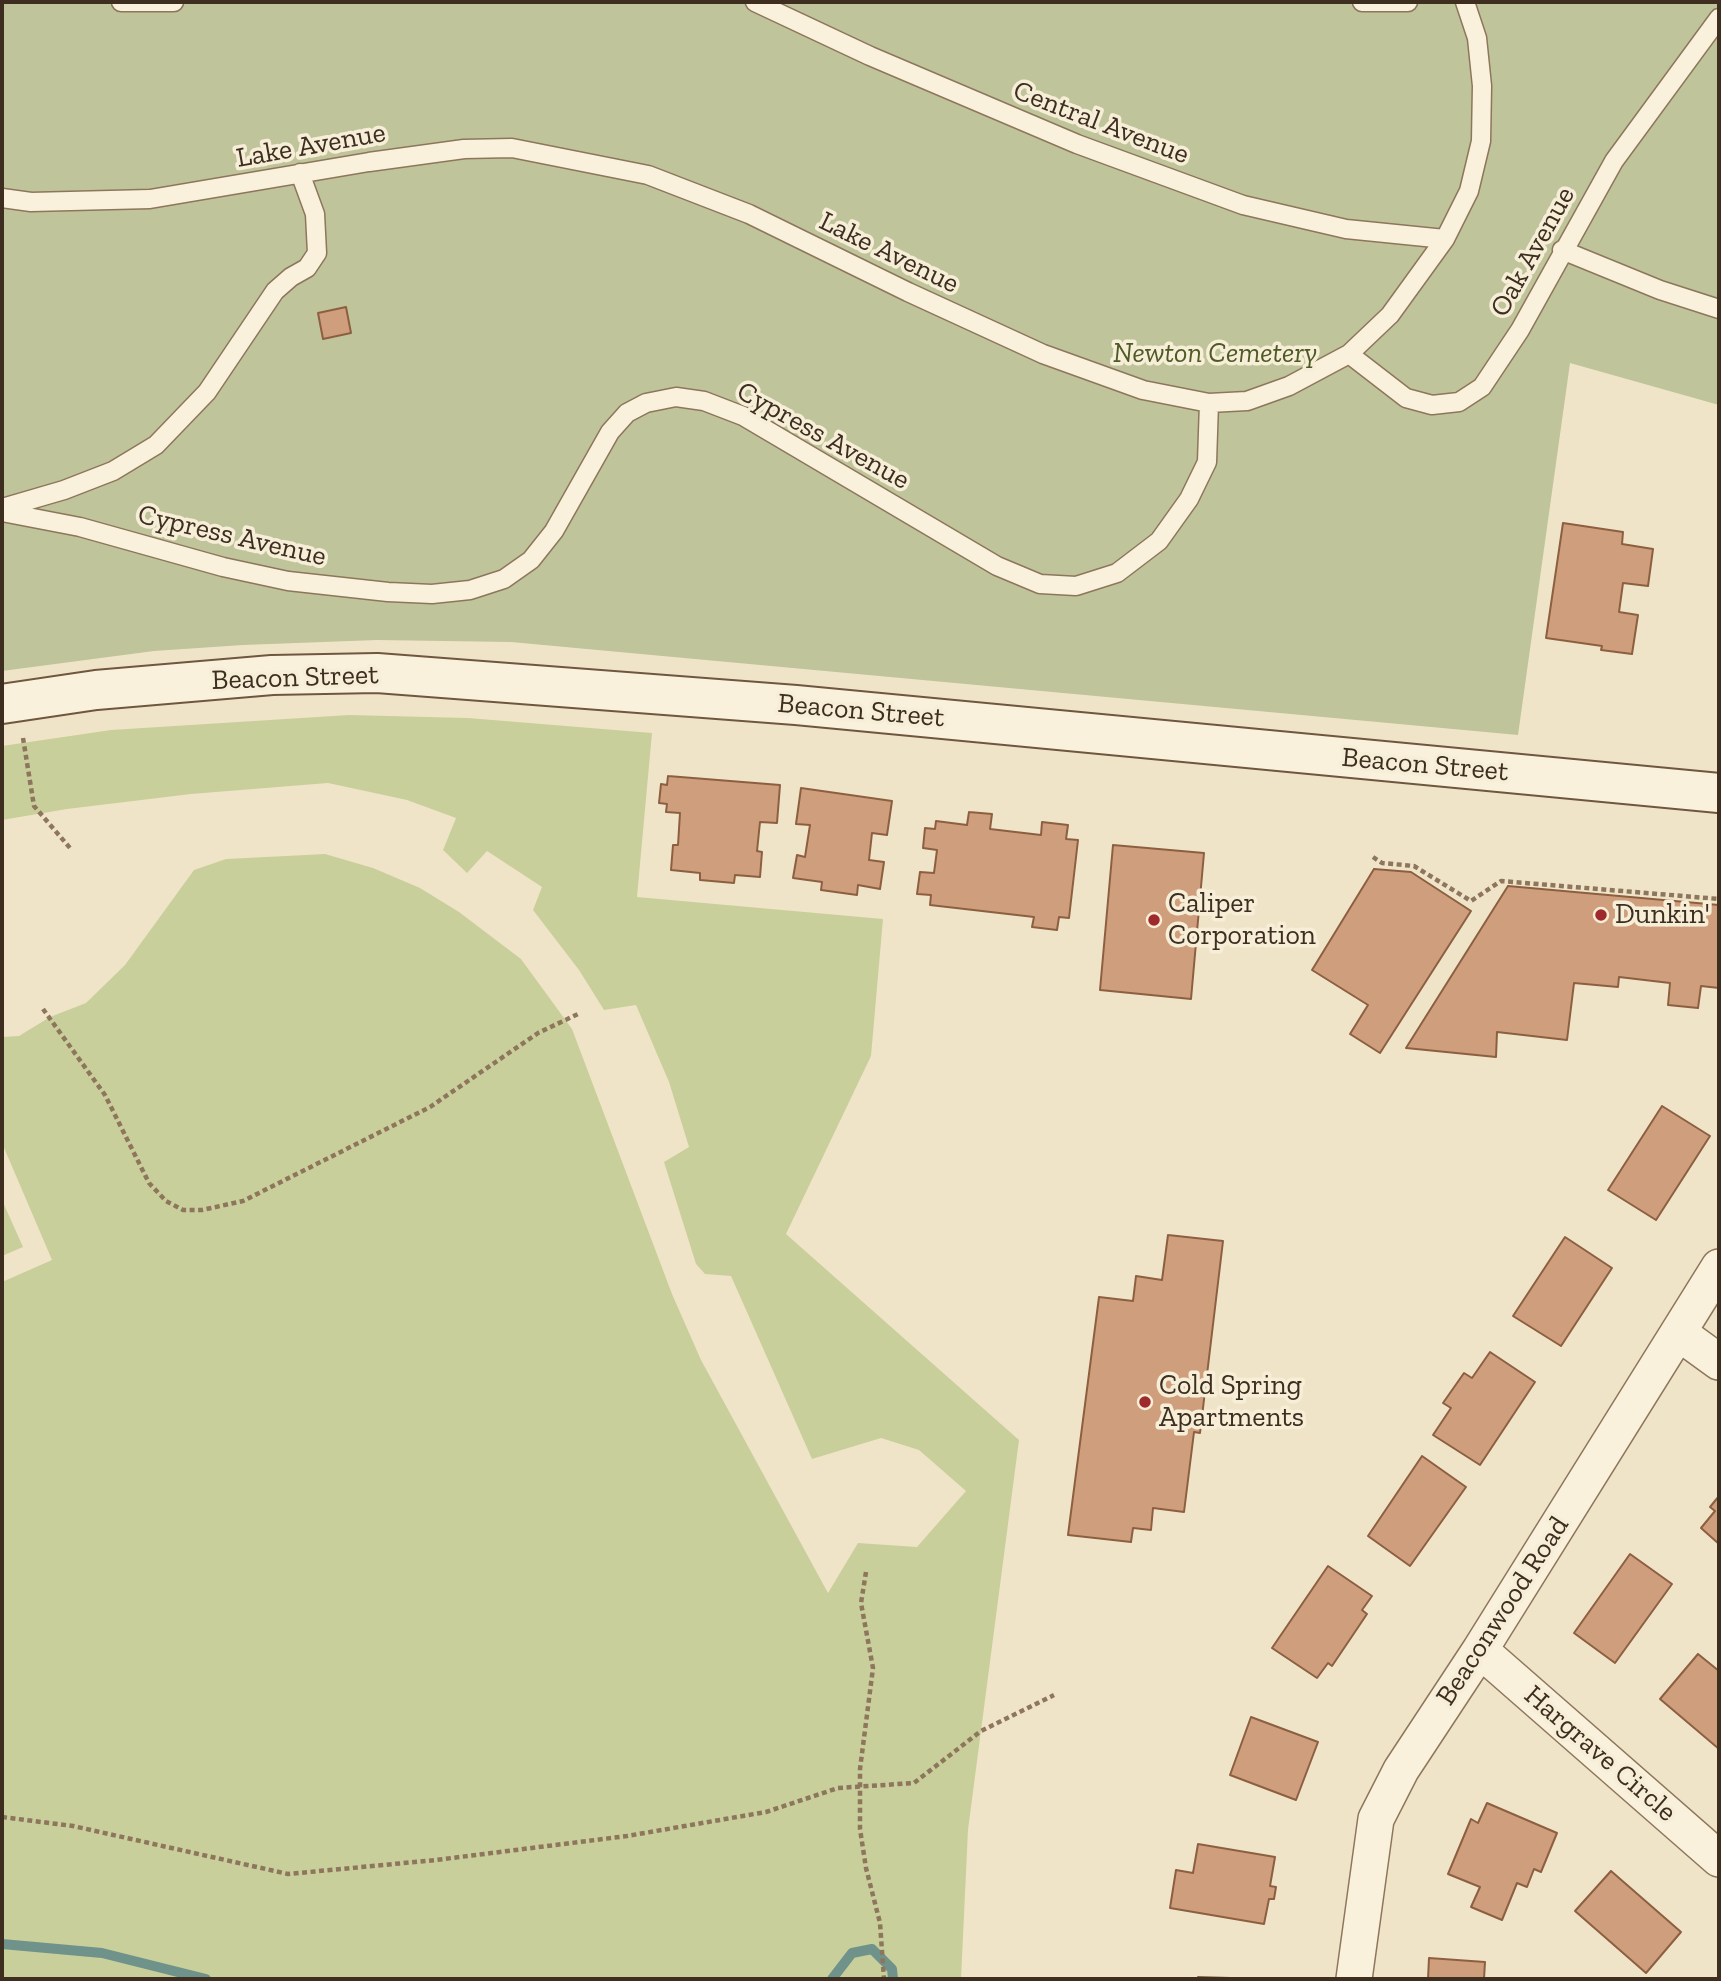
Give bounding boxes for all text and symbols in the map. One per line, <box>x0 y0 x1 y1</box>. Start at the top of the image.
street label: Central Avenue <box>1008 74 1194 172</box>
street label: Lake Avenue <box>234 116 388 176</box>
street label: Oak Avenue <box>1484 181 1582 323</box>
street label: Lake Avenue <box>814 205 964 301</box>
park label: Newton Cemetery <box>1113 337 1317 371</box>
street label: Cypress Avenue <box>731 375 915 497</box>
street label: Cypress Avenue <box>135 498 329 574</box>
street label: Beacon Street <box>211 658 379 698</box>
street label: Beacon Street <box>776 687 946 735</box>
street label: Beacon Street <box>1340 741 1510 789</box>
place label: Caliper Corporation <box>1168 887 1316 953</box>
place label: Dunkin' <box>1615 898 1710 932</box>
marker: Dunkin' <box>1593 907 1609 923</box>
marker: Caliper Corporation <box>1146 912 1162 928</box>
place label: Cold Spring Apartments <box>1159 1369 1304 1435</box>
marker: Cold Spring Apartments <box>1137 1394 1153 1410</box>
street label: Beaconwood Road <box>1429 1510 1577 1712</box>
street label: Hargrave Circle <box>1517 1679 1683 1829</box>

